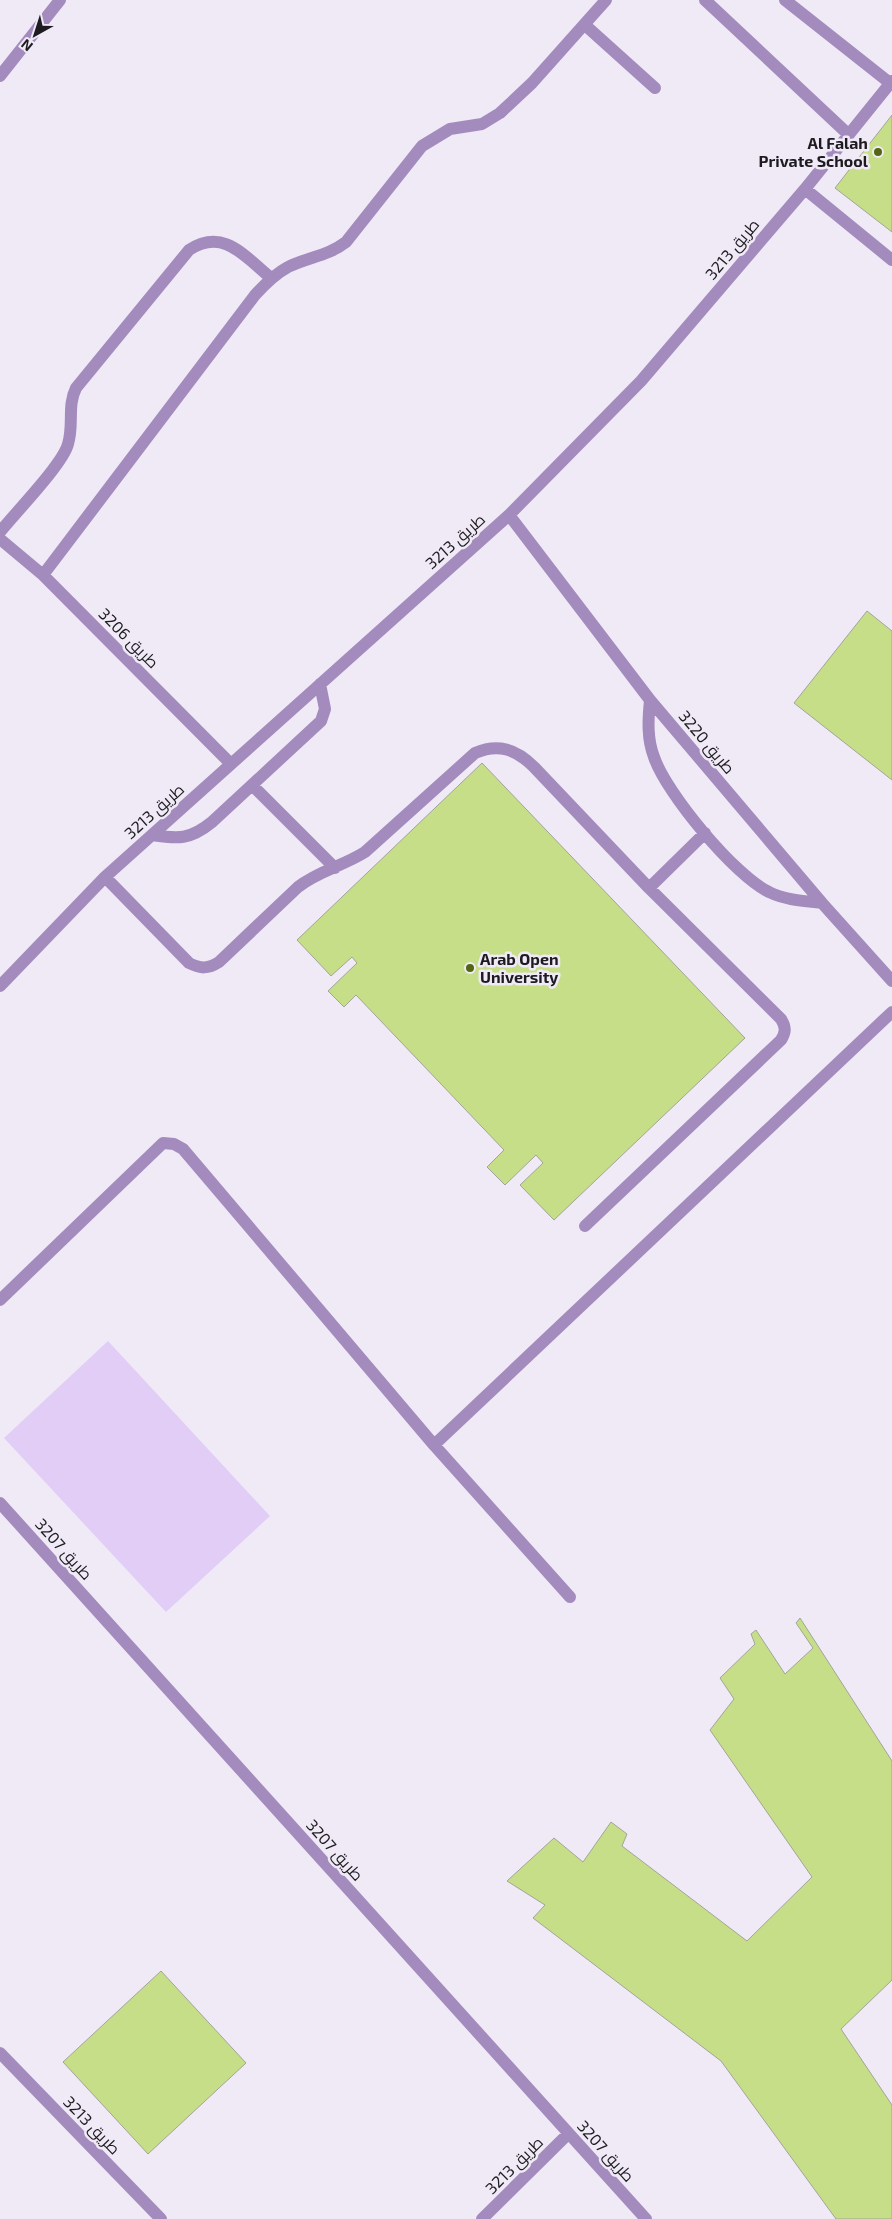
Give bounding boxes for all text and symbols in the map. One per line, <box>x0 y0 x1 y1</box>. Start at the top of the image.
north arrow <box>10 10 60 60</box>
text: N <box>17 36 36 55</box>
place label: Al Falah Private School <box>759 133 869 170</box>
marker: Al Falah Private School <box>872 146 884 158</box>
street label: طريق 3213 <box>701 214 764 284</box>
street label: طريق 3213 <box>421 509 490 574</box>
street label: طريق 3206 <box>94 604 163 673</box>
street label: طريق 3220 <box>674 706 739 778</box>
street label: طريق 3213 <box>120 779 189 844</box>
place label: Arab Open University <box>480 949 559 987</box>
marker: Arab Open University <box>464 962 476 974</box>
street label: طريق 3207 <box>30 1514 97 1585</box>
street label: طريق 3207 <box>301 1815 368 1886</box>
street label: طريق 3213 <box>59 2092 125 2159</box>
street label: طريق 3207 <box>572 2116 639 2187</box>
street label: طريق 3213 <box>481 2132 548 2199</box>

